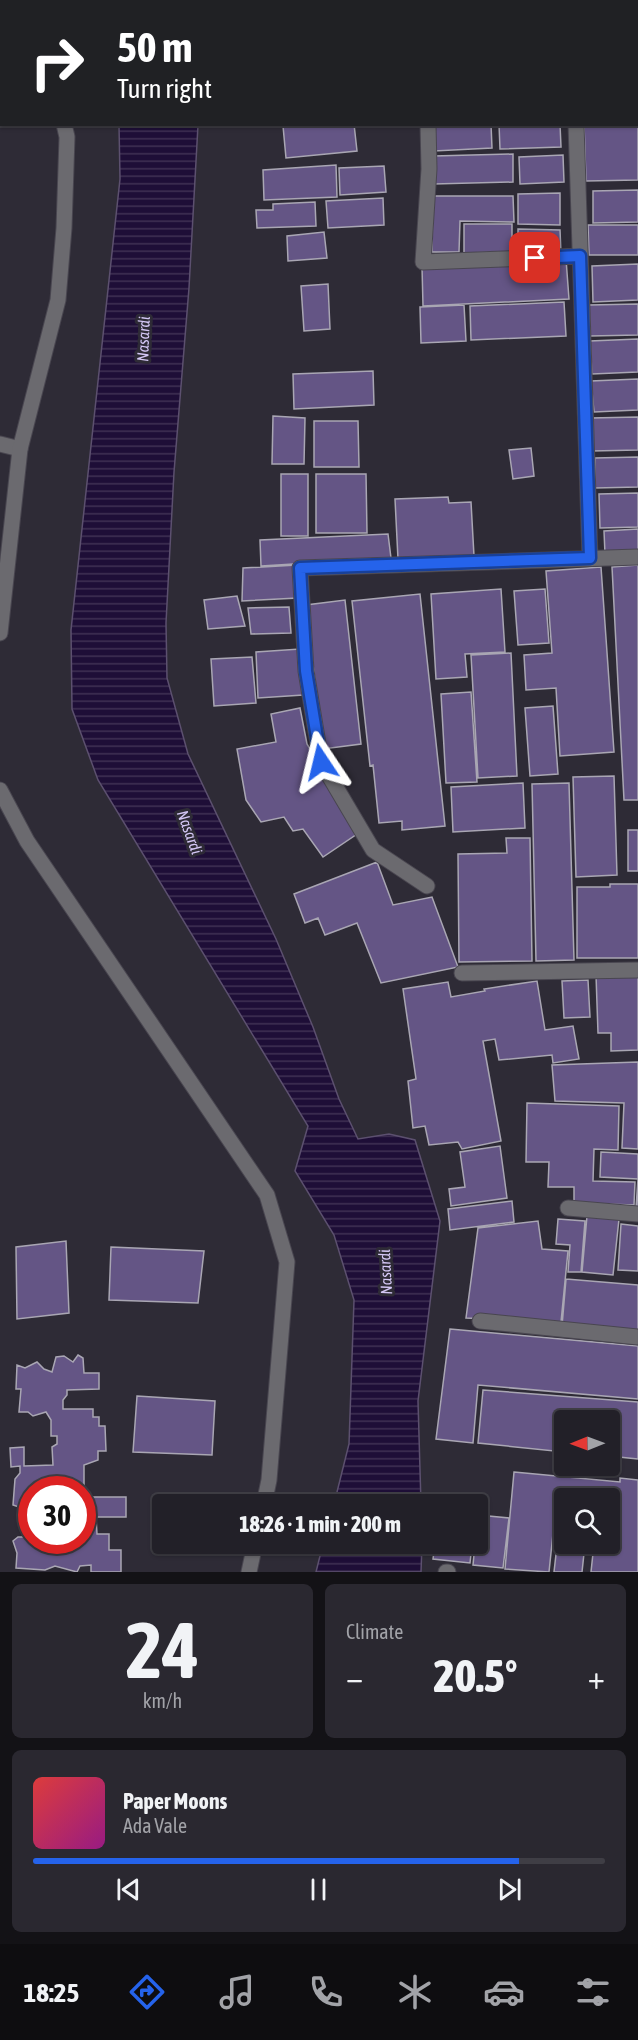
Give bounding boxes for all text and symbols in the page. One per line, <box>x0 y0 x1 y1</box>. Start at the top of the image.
text: 50 m <box>117 23 192 71</box>
icon: right <box>18 24 96 102</box>
text: Turn right <box>117 73 212 104</box>
pin <box>509 232 560 283</box>
icon: arrive <box>518 241 551 274</box>
water label: Nasardi <box>133 316 153 362</box>
position arrow <box>289 730 353 794</box>
water label: Nasardi <box>174 808 206 857</box>
water label: Nasardi <box>375 1249 395 1295</box>
north arrow <box>554 1410 620 1476</box>
map controls <box>554 1410 620 1554</box>
speed limit sign: 30 <box>18 1476 96 1554</box>
button: search <box>554 1488 620 1554</box>
text: 18:26 · 1 min · 200 m <box>239 1511 401 1537</box>
text: 24 <box>126 1605 199 1695</box>
text: Climate <box>346 1620 403 1643</box>
text: 20.5° <box>434 1650 517 1702</box>
text: − <box>346 1658 363 1696</box>
text: + <box>588 1658 605 1696</box>
text: km/h <box>143 1689 182 1712</box>
text: Paper Moons <box>123 1788 227 1814</box>
text: Ada Vale <box>123 1814 187 1837</box>
icon: previous <box>112 1873 145 1906</box>
icon: pause <box>302 1873 335 1906</box>
icon: next <box>493 1873 526 1906</box>
icon: directions <box>126 1971 168 2013</box>
icon: music <box>216 1971 258 2013</box>
icon: phone <box>305 1971 347 2013</box>
icon: climate <box>394 1971 436 2013</box>
icon: car <box>483 1971 525 2013</box>
icon: filters <box>572 1971 614 2013</box>
text: 18:25 <box>24 1977 79 2008</box>

